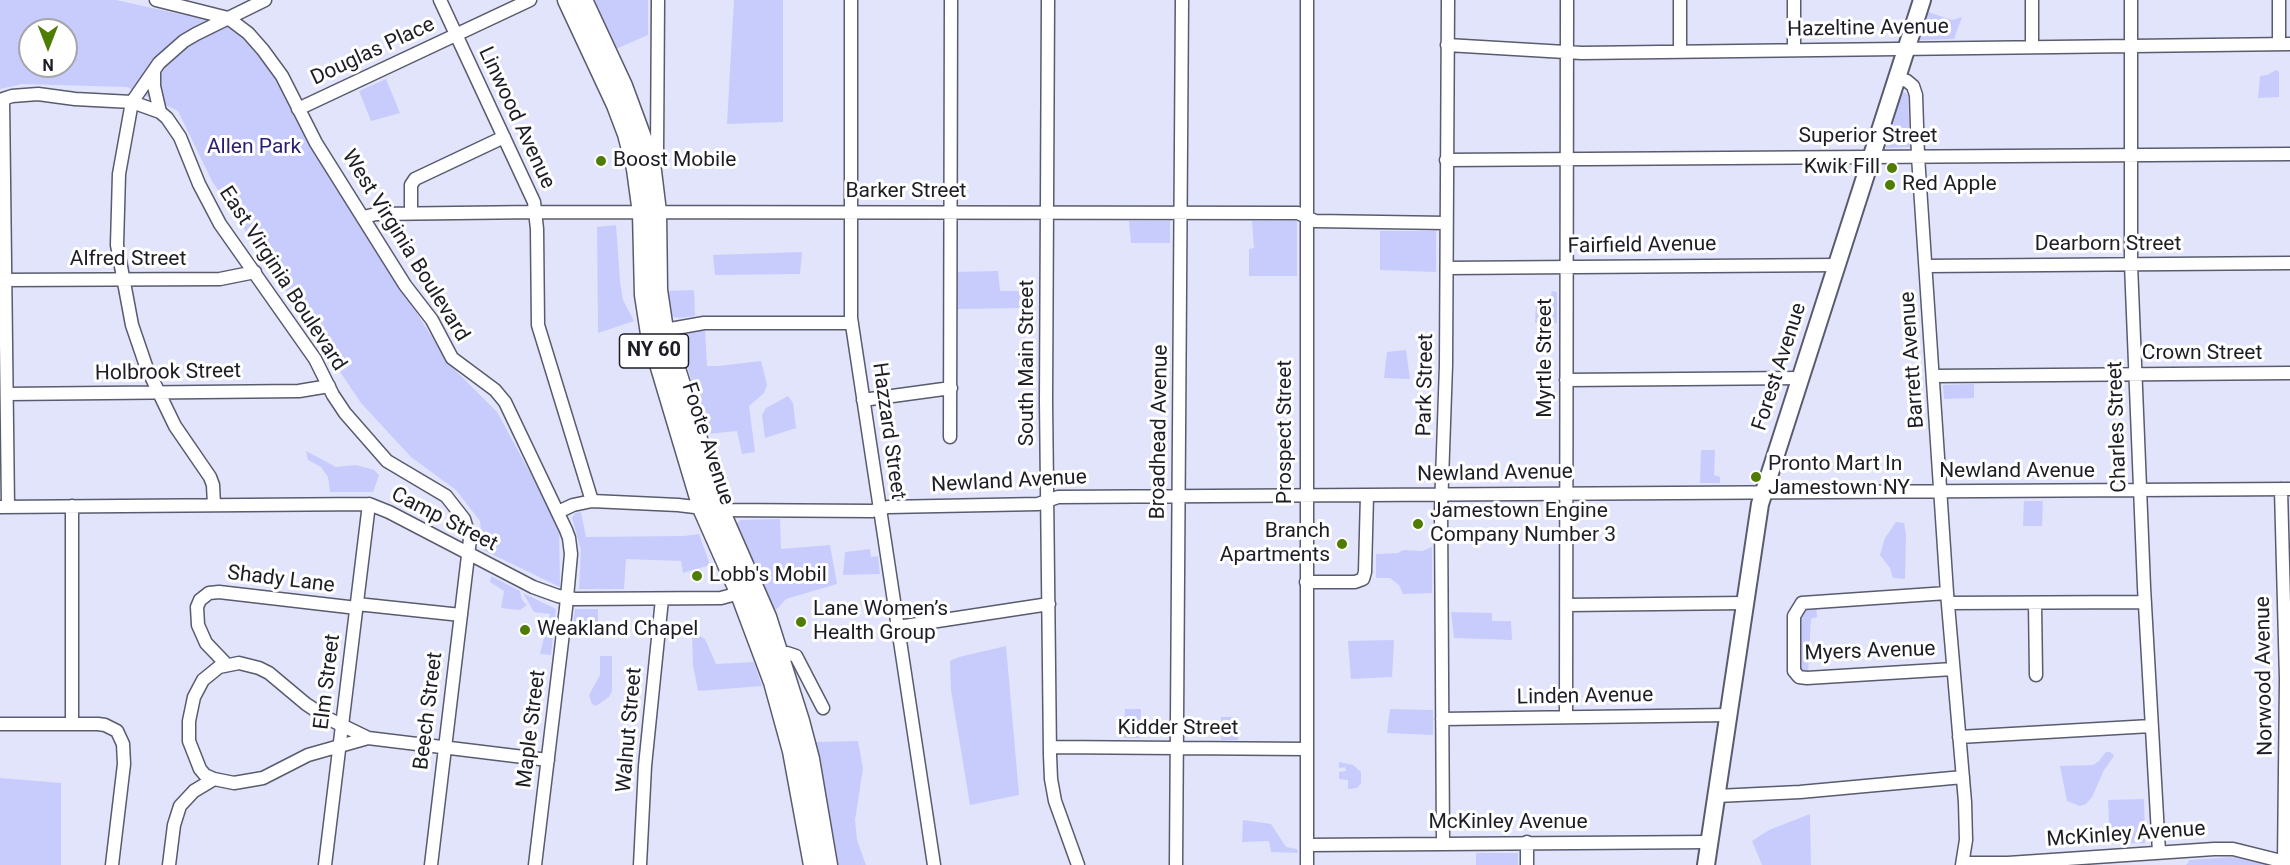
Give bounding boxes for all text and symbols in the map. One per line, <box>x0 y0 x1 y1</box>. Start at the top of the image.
street label: Douglas Place <box>307 12 439 92</box>
street label: Hazeltine Avenue <box>1787 15 1949 43</box>
north arrow <box>18 18 78 78</box>
street label: Linwood Avenue <box>472 43 560 193</box>
text: N <box>42 55 54 74</box>
street label: Superior Street <box>1799 124 1937 150</box>
park label: Allen Park <box>207 135 301 161</box>
street label: West Virginia Boulevard <box>336 146 474 346</box>
place label: Boost Mobile <box>613 148 736 174</box>
marker: Boost Mobile <box>594 154 608 168</box>
place label: Kwik Fill <box>1804 155 1880 181</box>
marker: Kwik Fill <box>1885 161 1899 175</box>
place label: Red Apple <box>1902 172 1997 198</box>
marker: Red Apple <box>1883 178 1897 192</box>
street label: Barker Street <box>846 179 966 205</box>
street label: East Virginia Boulevard <box>213 182 351 376</box>
street label: Fairfield Avenue <box>1568 232 1716 260</box>
street label: Dearborn Street <box>2035 232 2181 258</box>
street label: Alfred Street <box>70 247 186 273</box>
street label: South Main Street <box>1015 280 1041 446</box>
street label: Barrett Avenue <box>1896 291 1930 429</box>
street label: Myrtle Street <box>1533 298 1559 418</box>
street label: Forest Avenue <box>1747 300 1813 434</box>
street label: Park Street <box>1413 333 1439 437</box>
road number: NY 60 <box>620 334 688 368</box>
street label: Crown Street <box>2142 341 2262 367</box>
street label: Broadhead Avenue <box>1146 344 1174 520</box>
street label: Holbrook Street <box>95 359 241 387</box>
street label: Prospect Street <box>1273 360 1299 504</box>
street label: Hazzard Street <box>866 361 910 501</box>
street label: Charles Street <box>2103 361 2133 493</box>
street label: Foote Avenue <box>675 380 739 508</box>
place label: Pronto Mart In Jamestown NY <box>1768 452 1910 502</box>
street label: Newland Avenue <box>1939 459 2095 485</box>
street label: Newland Avenue <box>1417 460 1573 488</box>
street label: Newland Avenue <box>931 465 1087 499</box>
marker: Pronto Mart In Jamestown NY <box>1749 470 1763 484</box>
street label: Camp Street <box>387 482 501 558</box>
place label: Jamestown Engine Company Number 3 <box>1430 499 1616 549</box>
marker: Jamestown Engine Company Number 3 <box>1411 517 1425 531</box>
place label: Branch Apartments <box>1220 519 1330 569</box>
marker: Branch Apartments <box>1335 537 1349 551</box>
street label: Shady Lane <box>226 561 336 599</box>
place label: Lobb's Mobil <box>709 563 827 589</box>
marker: Lobb's Mobil <box>690 569 704 583</box>
street label: Norwood Avenue <box>2251 596 2279 756</box>
place label: Lane Women’s Health Group <box>813 597 948 647</box>
marker: Lane Women’s Health Group <box>794 615 808 629</box>
place label: Weakland Chapel <box>537 617 698 643</box>
marker: Weakland Chapel <box>518 623 532 637</box>
street label: Elm Street <box>310 633 346 731</box>
street label: Myers Avenue <box>1804 637 1936 667</box>
street label: Beech Street <box>409 651 449 771</box>
street label: Walnut Street <box>612 666 648 794</box>
street label: Maple Street <box>512 669 552 789</box>
street label: Linden Avenue <box>1517 683 1653 711</box>
street label: Kidder Street <box>1118 716 1238 742</box>
street label: McKinley Avenue <box>1428 810 1588 836</box>
street label: McKinley Avenue <box>2046 817 2206 853</box>

